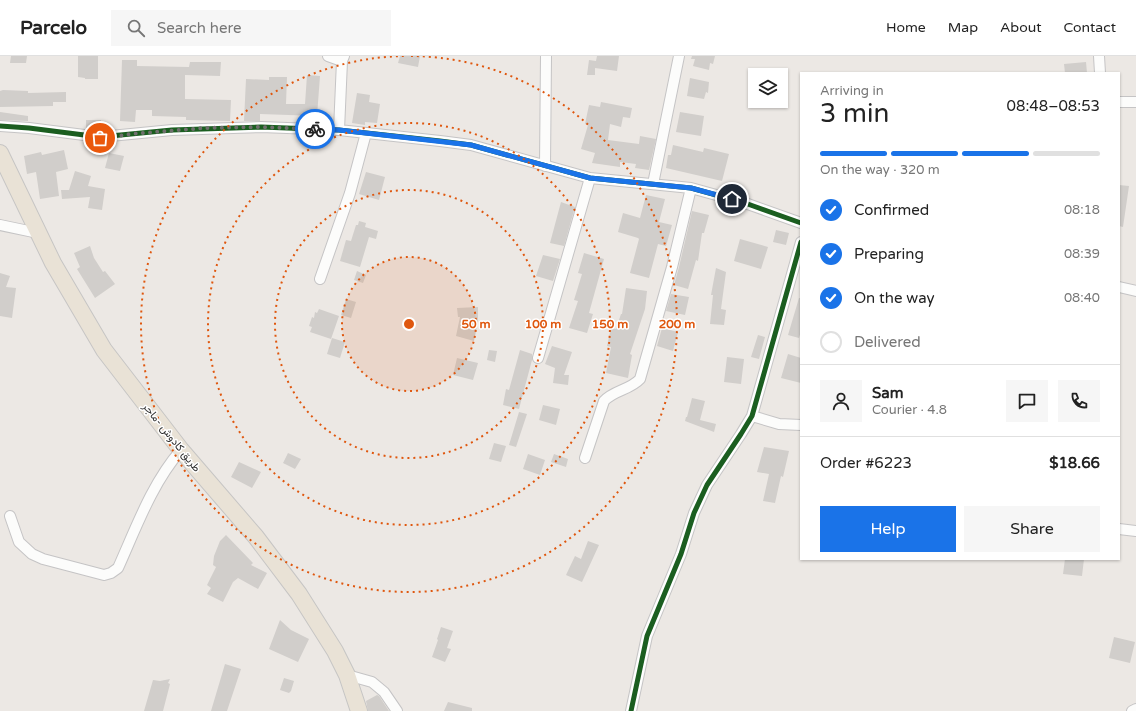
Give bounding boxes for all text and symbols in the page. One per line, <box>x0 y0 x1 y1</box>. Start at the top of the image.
search box <box>111 10 391 46</box>
text: Parcelo <box>20 17 87 39</box>
icon: search <box>125 17 147 39</box>
text: Search here <box>157 19 241 37</box>
text: Home <box>886 19 926 36</box>
text: Map <box>948 19 978 36</box>
text: About <box>1000 19 1042 36</box>
text: Contact <box>1064 19 1116 36</box>
map controls <box>748 68 788 108</box>
button: layers <box>748 68 788 108</box>
text: Arriving in <box>820 83 884 99</box>
text: 08:48–08:53 <box>1007 97 1100 115</box>
text: 3 min <box>820 98 889 129</box>
courier <box>295 109 335 149</box>
icon: bike <box>304 118 326 140</box>
pin <box>83 121 117 155</box>
icon: bag <box>89 127 111 149</box>
text: On the way · 320 m <box>820 162 940 178</box>
pin <box>715 182 749 216</box>
icon: home <box>721 188 743 210</box>
icon: check <box>820 199 842 221</box>
text: Confirmed <box>854 201 929 219</box>
text: 08:18 <box>1064 202 1100 218</box>
icon: check <box>820 243 842 265</box>
text: Preparing <box>854 245 924 263</box>
text: 08:39 <box>1064 246 1100 262</box>
icon: check <box>820 287 842 309</box>
text: On the way <box>854 289 934 307</box>
text: 08:40 <box>1064 290 1100 306</box>
centre of rings <box>402 317 416 331</box>
text: 50 m <box>461 317 491 331</box>
text: 100 m <box>525 317 561 331</box>
text: 150 m <box>592 317 628 331</box>
text: 200 m <box>659 317 695 331</box>
text: Delivered <box>854 333 921 351</box>
button: person <box>820 380 862 422</box>
button: chat <box>1006 380 1048 422</box>
button: phone <box>1058 380 1100 422</box>
text: Sam <box>872 384 903 402</box>
street label: طريق كادوش -ماجر <box>139 399 203 474</box>
text: Courier · 4.8 <box>872 402 947 418</box>
text: Order #6223 <box>820 454 912 472</box>
text: $18.66 <box>1049 454 1100 472</box>
button: Help <box>820 506 956 552</box>
button: Share <box>964 506 1100 552</box>

